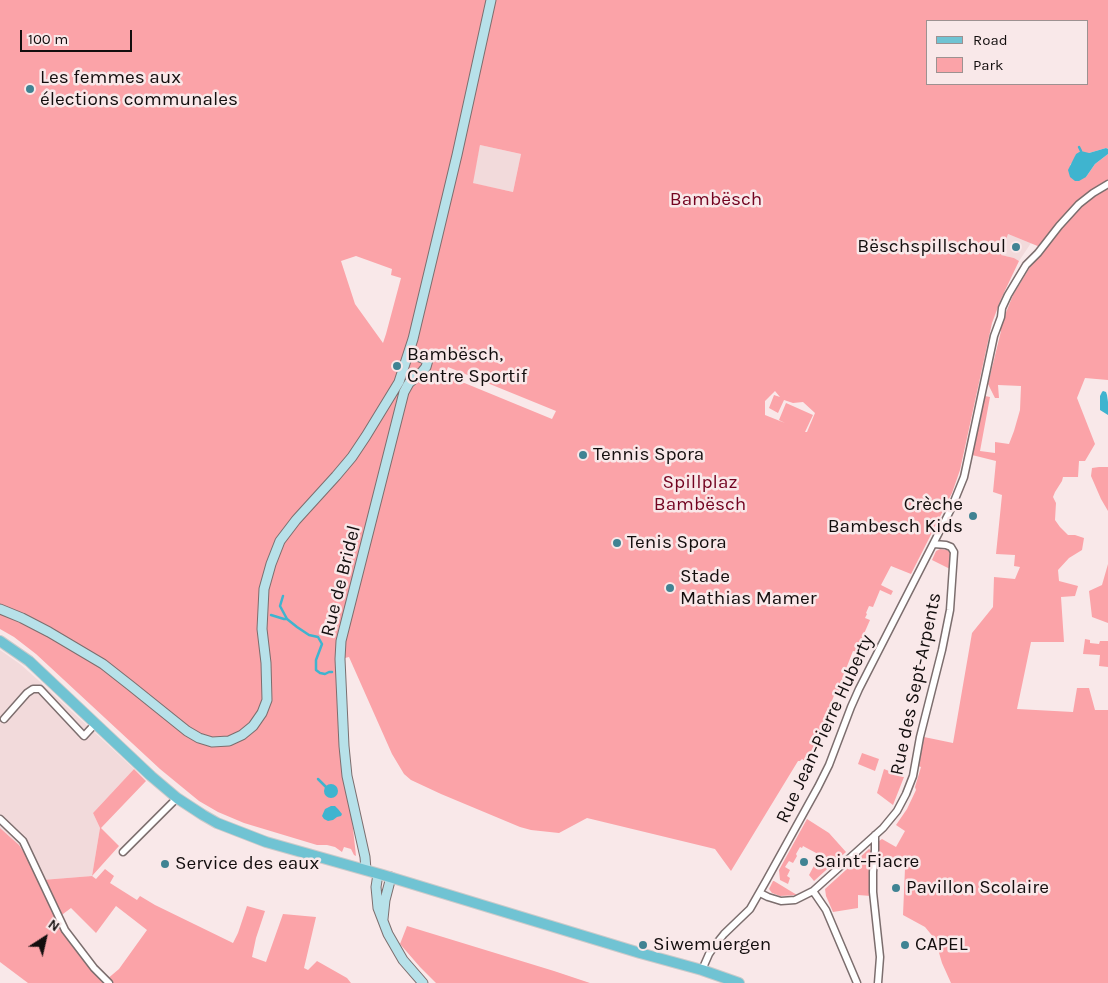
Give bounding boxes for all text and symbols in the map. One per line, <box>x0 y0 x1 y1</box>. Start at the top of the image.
scale bar <box>22 20 135 52</box>
legend <box>926 20 1088 85</box>
text: 100 m <box>28 30 68 48</box>
text: Road <box>973 31 1008 49</box>
text: Park <box>973 56 1003 74</box>
place label: Les femmes aux élections communales <box>40 67 238 111</box>
marker: Les femmes aux élections communales <box>24 83 36 95</box>
park label: Bambësch <box>670 189 762 211</box>
place label: Bëschspillschoul <box>857 236 1006 258</box>
marker: Bëschspillschoul <box>1010 241 1022 253</box>
place label: Bambësch, Centre Sportif <box>407 344 527 388</box>
marker: Bambësch, Centre Sportif <box>391 360 403 372</box>
place label: Tennis Spora <box>593 444 704 466</box>
marker: Tennis Spora <box>577 449 589 461</box>
park label: Spillplaz Bambësch <box>654 472 746 516</box>
place label: Crèche Bambesch Kids <box>828 494 963 538</box>
marker: Crèche Bambesch Kids <box>967 510 979 522</box>
street label: Rue de Bridel <box>316 523 366 639</box>
place label: Tenis Spora <box>627 532 727 554</box>
marker: Tenis Spora <box>611 537 623 549</box>
place label: Stade Mathias Mamer <box>680 566 817 610</box>
marker: Stade Mathias Mamer <box>664 582 676 594</box>
street label: Rue des Sept-Arpents <box>885 591 947 777</box>
street label: Rue Jean-Pierre Huberty <box>771 631 879 827</box>
place label: Saint-Fiacre <box>814 851 919 873</box>
place label: Service des eaux <box>175 853 319 875</box>
marker: Saint-Fiacre <box>798 856 810 868</box>
marker: Service des eaux <box>159 858 171 870</box>
place label: Pavillon Scolaire <box>906 877 1049 899</box>
marker: Pavillon Scolaire <box>890 882 902 894</box>
north arrow <box>20 913 70 963</box>
text: N <box>45 915 63 935</box>
place label: Siwemuergen <box>653 934 771 956</box>
place label: CAPEL <box>915 934 968 956</box>
marker: Siwemuergen <box>637 939 649 951</box>
marker: CAPEL <box>899 939 911 951</box>

